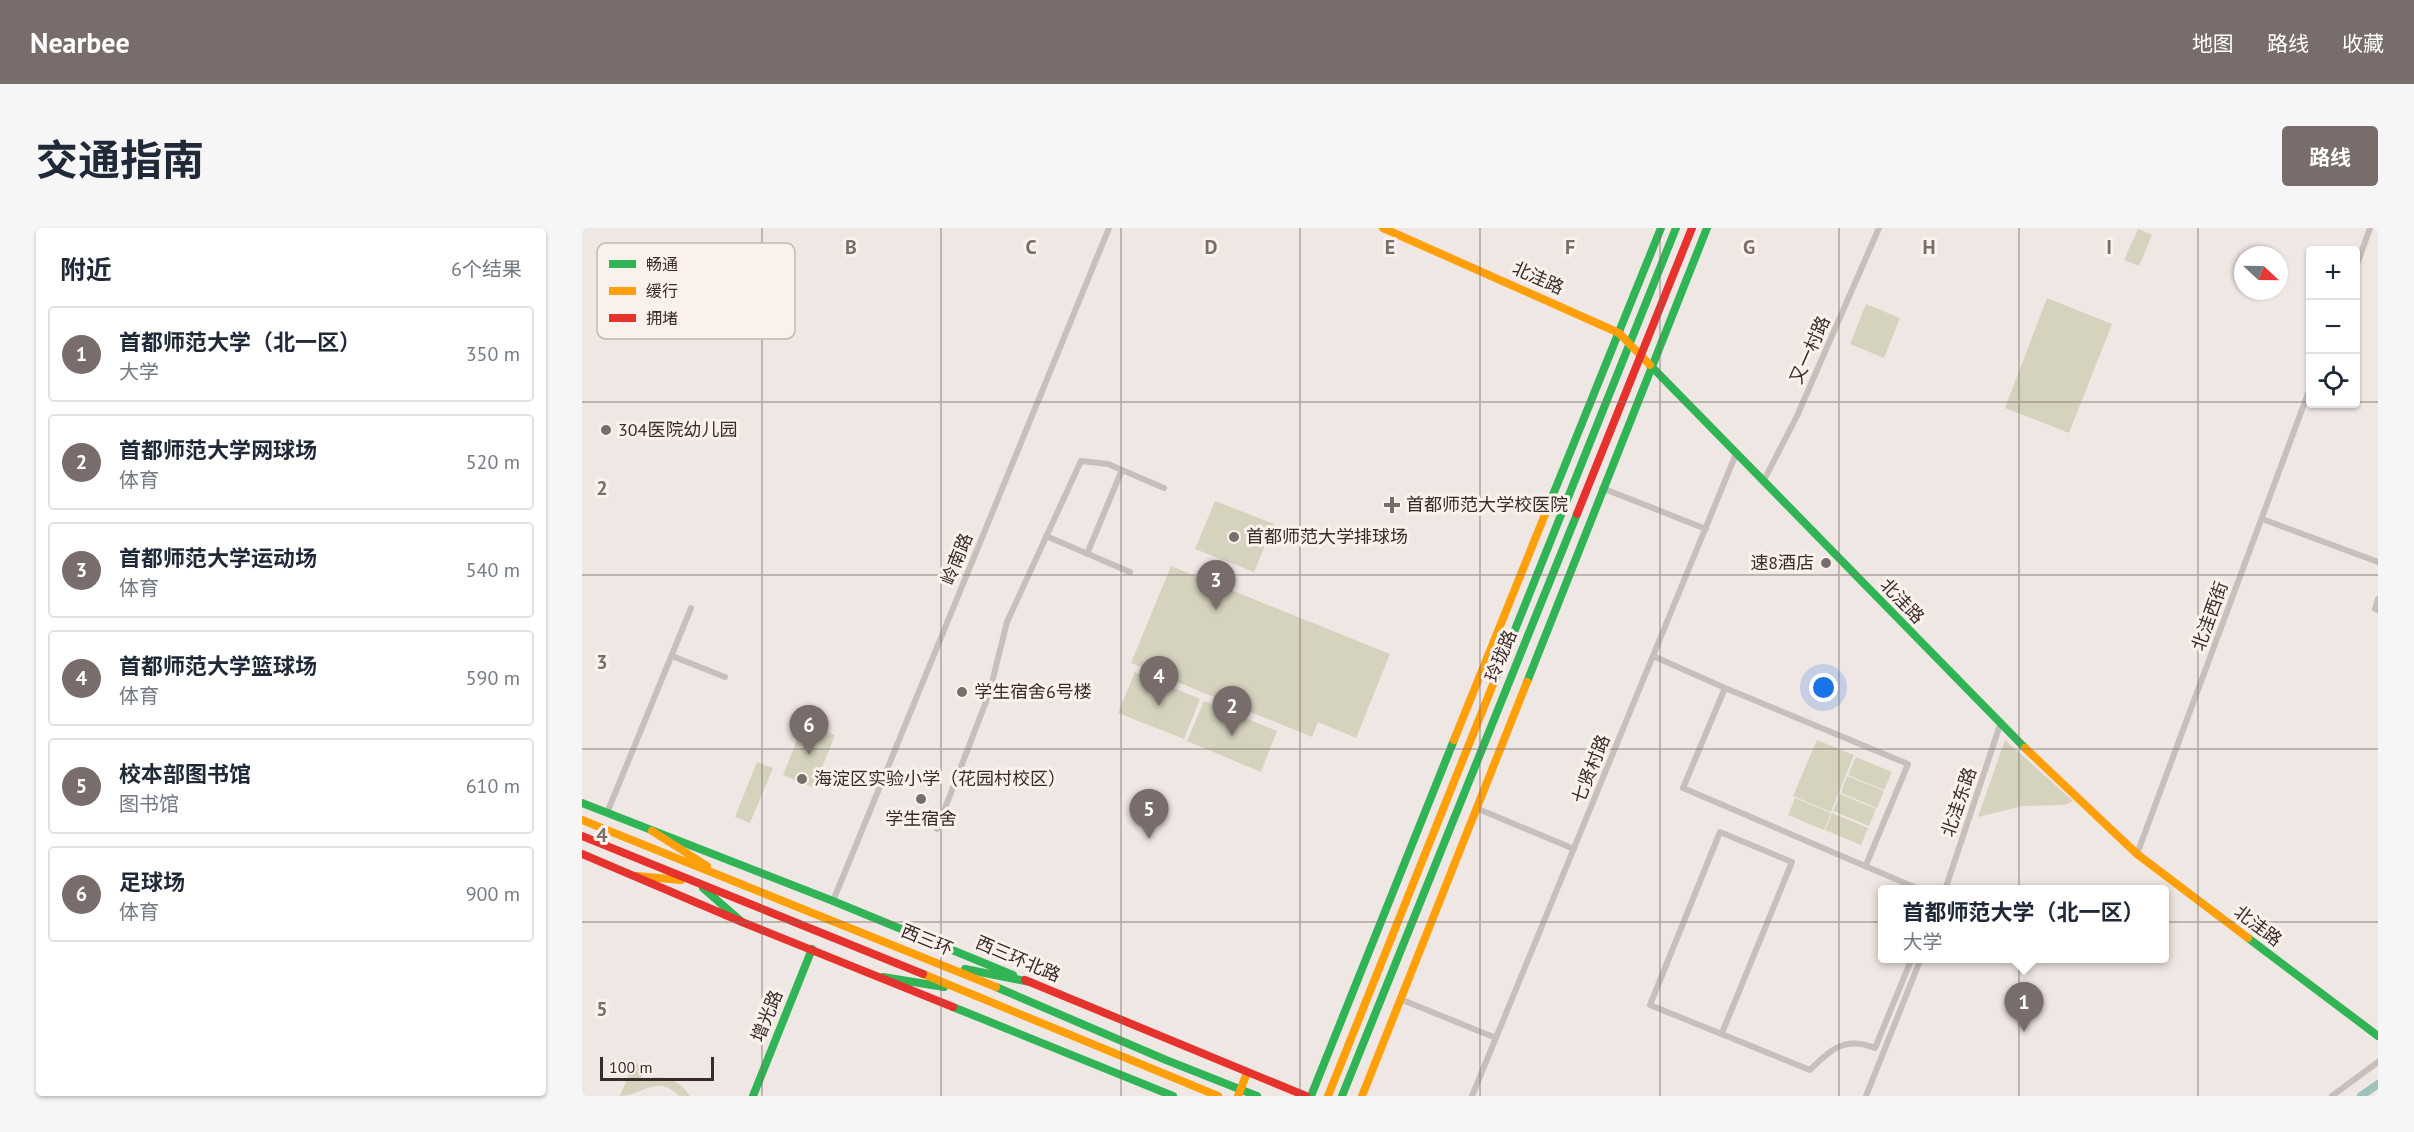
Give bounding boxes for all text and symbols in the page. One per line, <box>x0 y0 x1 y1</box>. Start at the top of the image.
text: Nearbee <box>30 24 130 61</box>
text: 地图 <box>2192 30 2234 57</box>
text: 路线 <box>2267 30 2309 57</box>
text: 收藏 <box>2342 30 2384 57</box>
button: 路线 <box>2282 126 2378 186</box>
text: 交通指南 <box>36 132 204 187</box>
text: B <box>845 234 857 260</box>
text: C <box>1025 234 1037 260</box>
text: D <box>1205 234 1218 260</box>
text: E <box>1385 234 1395 260</box>
text: F <box>1565 234 1575 260</box>
text: G <box>1743 234 1755 260</box>
text: H <box>1922 234 1936 260</box>
text: I <box>2106 234 2112 260</box>
legend <box>597 243 795 339</box>
north arrow <box>2234 246 2288 300</box>
map controls <box>2306 246 2360 408</box>
button: + <box>2306 246 2360 300</box>
text: 附近 <box>60 253 112 286</box>
text: 畅通 <box>646 254 678 274</box>
text: 6个结果 <box>451 256 522 282</box>
street label: 北洼路 <box>1509 256 1568 299</box>
text: 缓行 <box>646 281 678 301</box>
button: − <box>2306 300 2360 354</box>
text: 拥堵 <box>646 308 678 328</box>
street label: 又一村路 <box>1784 312 1835 387</box>
text: 首都师范大学（北一区） <box>119 328 361 356</box>
text: 1 <box>76 341 87 367</box>
text: 350 m <box>466 341 520 367</box>
button: locate <box>2306 354 2360 408</box>
text: 大学 <box>119 359 159 385</box>
place label: 304医院幼儿园 <box>618 418 737 441</box>
marker: 304医院幼儿园 <box>599 423 613 437</box>
text: 首都师范大学网球场 <box>119 436 317 464</box>
text: 2 <box>76 449 87 475</box>
text: 520 m <box>466 449 520 475</box>
text: 体育 <box>119 467 159 493</box>
text: 2 <box>596 475 608 501</box>
place label: 首都师范大学校医院 <box>1406 493 1568 516</box>
marker: 首都师范大学校医院 <box>1383 496 1401 514</box>
place label: 首都师范大学排球场 <box>1246 525 1408 548</box>
street label: 岭南路 <box>936 529 977 588</box>
marker: 首都师范大学排球场 <box>1227 530 1241 544</box>
text: 首都师范大学运动场 <box>119 544 317 572</box>
place label: 速8酒店 <box>1750 551 1814 574</box>
marker: 速8酒店 <box>1819 556 1833 570</box>
text: 3 <box>76 557 87 583</box>
text: 540 m <box>466 557 520 583</box>
pin: 3 <box>1196 560 1236 610</box>
street label: 北洼路 <box>1875 573 1929 628</box>
text: 体育 <box>119 575 159 601</box>
street label: 北洼西街 <box>2186 578 2233 654</box>
street label: 玲珑路 <box>1480 626 1521 685</box>
text: 3 <box>596 649 608 675</box>
text: 首都师范大学篮球场 <box>119 652 317 680</box>
pin: 4 <box>1140 656 1178 706</box>
text: 4 <box>76 665 87 691</box>
text: 590 m <box>466 665 520 691</box>
your location <box>1809 673 1838 702</box>
place label: 学生宿舍6号楼 <box>974 680 1092 703</box>
text: 体育 <box>119 683 159 709</box>
marker: 学生宿舍6号楼 <box>955 685 969 699</box>
pin: 2 <box>1212 686 1252 736</box>
pin: 6 <box>790 706 828 755</box>
street label: 七贤村路 <box>1566 731 1615 806</box>
text: 校本部图书馆 <box>119 760 251 788</box>
street label: 北洼东路 <box>1936 764 1981 840</box>
place label: 海淀区实验小学（花园村校区） <box>814 767 1066 790</box>
marker: 海淀区实验小学（花园村校区） <box>795 772 809 786</box>
text: 5 <box>76 773 87 799</box>
text: 610 m <box>466 773 520 799</box>
pin: 5 <box>1130 790 1168 839</box>
text: 图书馆 <box>119 791 179 817</box>
marker: 学生宿舍 <box>914 792 928 806</box>
place label: 学生宿舍 <box>885 807 957 830</box>
text: 4 <box>596 822 608 848</box>
text: 足球场 <box>119 868 185 896</box>
text: 6 <box>76 881 87 907</box>
text: 900 m <box>466 881 520 907</box>
popup <box>1878 885 2169 963</box>
text: 首都师范大学（北一区） <box>1902 898 2145 926</box>
text: 体育 <box>119 899 159 925</box>
street label: 北洼路 <box>2230 900 2287 951</box>
street label: 西三环 <box>898 919 957 960</box>
text: 大学 <box>1902 929 1942 955</box>
street label: 西三环北路 <box>972 930 1064 987</box>
pin: 1 <box>2004 982 2044 1032</box>
street label: 增光路 <box>746 986 787 1045</box>
text: 5 <box>596 996 608 1022</box>
scale bar <box>600 1054 714 1082</box>
text: 100 m <box>609 1057 652 1077</box>

